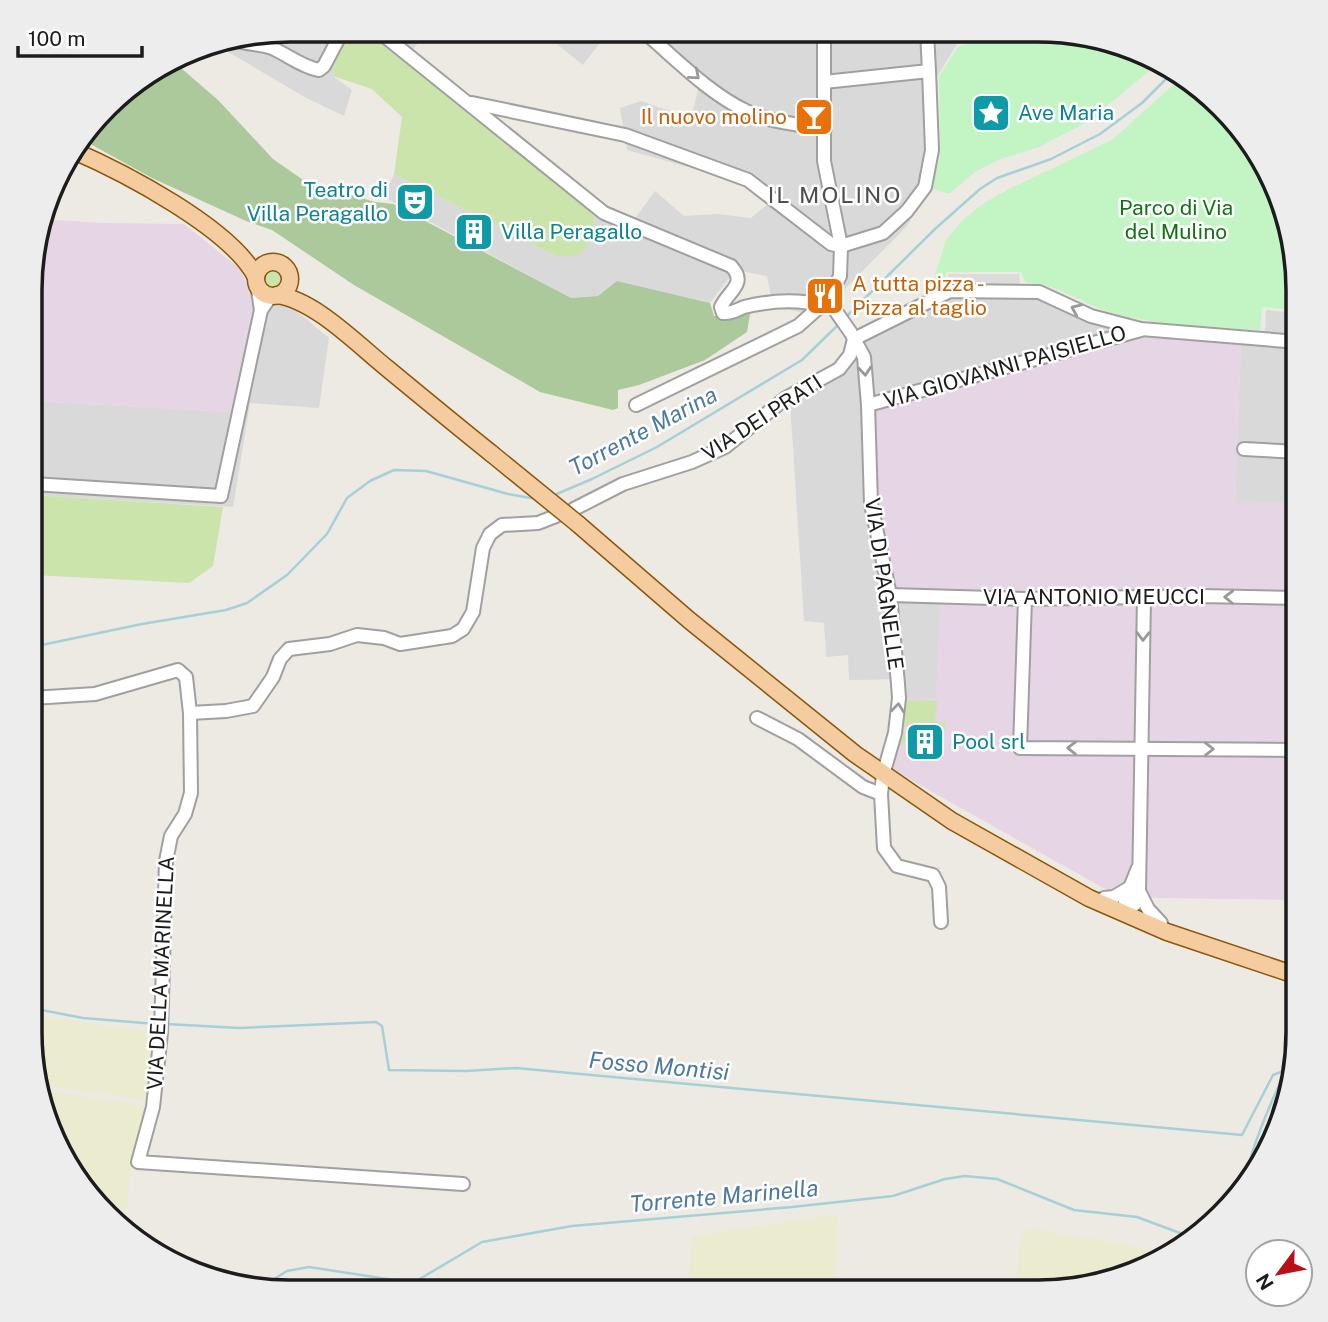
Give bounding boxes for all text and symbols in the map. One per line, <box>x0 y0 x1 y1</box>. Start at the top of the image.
scale bar <box>18 14 142 58</box>
text: 100 m <box>28 26 85 51</box>
one-way arrow <box>687 66 700 79</box>
place icon: Ave Maria <box>970 92 1012 134</box>
bar icon: Il nuovo molino <box>793 96 835 138</box>
place label: Ave Maria <box>1018 100 1114 125</box>
place label: Il nuovo molino <box>641 104 787 129</box>
place label: Teatro di Villa Peragallo <box>247 177 388 226</box>
theatre icon: Teatro di Villa Peragallo <box>394 181 436 223</box>
district label: IL MOLINO <box>768 181 902 208</box>
park label: Parco di Via del Mulino <box>1119 195 1233 244</box>
building icon: Villa Peragallo <box>453 211 495 253</box>
place label: Villa Peragallo <box>501 219 642 244</box>
place label: A tutta pizza - Pizza al taglio <box>852 271 987 320</box>
restaurant icon: A tutta pizza - Pizza al taglio <box>804 275 846 317</box>
one-way arrow <box>1071 303 1083 317</box>
street label: VIA GIOVANNI PAISIELLO <box>881 320 1129 413</box>
one-way arrow <box>857 366 872 377</box>
street label: VIA DEI PRATI <box>697 370 826 466</box>
water label: Torrente Marina <box>564 380 721 481</box>
street label: VIA DI PAGNELLE <box>860 496 909 672</box>
street label: VIA ANTONIO MEUCCI <box>983 584 1205 609</box>
one-way arrow <box>1224 589 1235 604</box>
one-way arrow <box>1135 631 1151 642</box>
one-way arrow <box>890 702 905 714</box>
building icon: Pool srl <box>904 721 946 763</box>
place label: Pool srl <box>952 729 1026 754</box>
one-way arrow <box>1067 740 1077 756</box>
one-way arrow <box>1204 741 1215 757</box>
street label: VIA DELLA MARINELLA <box>142 855 179 1091</box>
water label: Fosso Montisi <box>588 1046 731 1085</box>
water label: Torrente Marinella <box>628 1174 819 1217</box>
north arrow <box>1244 1238 1314 1308</box>
text: N <box>1251 1270 1278 1294</box>

